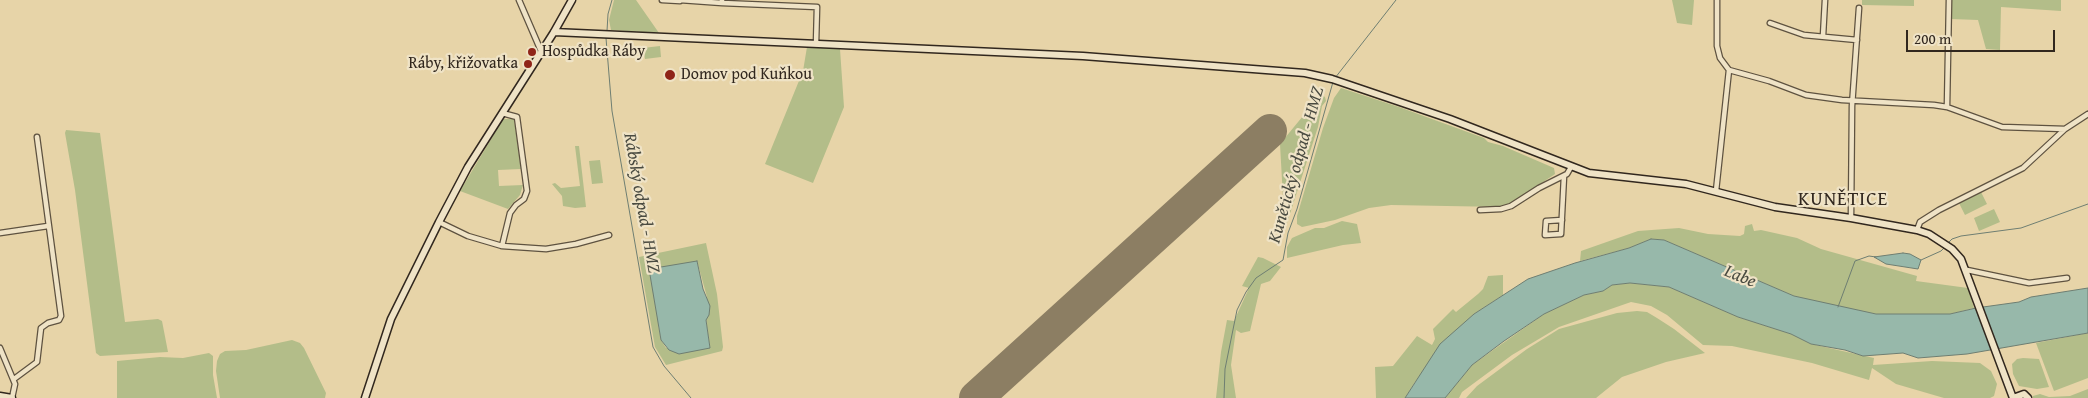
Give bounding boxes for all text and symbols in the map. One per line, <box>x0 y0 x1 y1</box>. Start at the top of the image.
scale bar <box>1908 20 2057 52</box>
text: 200 m <box>1914 28 1951 49</box>
place label: Hospůdka Ráby <box>542 42 645 62</box>
marker: Hospůdka Ráby <box>526 46 538 58</box>
place label: Ráby, křižovatka <box>409 54 518 74</box>
marker: Ráby, křižovatka <box>522 58 534 70</box>
place label: Domov pod Kuňkou <box>681 65 812 85</box>
marker: Domov pod Kuňkou <box>663 68 677 82</box>
water label: Kunětický odpad - HMZ <box>1264 84 1330 246</box>
water label: Rábský odpad - HMZ <box>618 131 664 275</box>
district label: KUNĚTICE <box>1797 189 1889 211</box>
water label: Labe <box>1721 261 1759 293</box>

